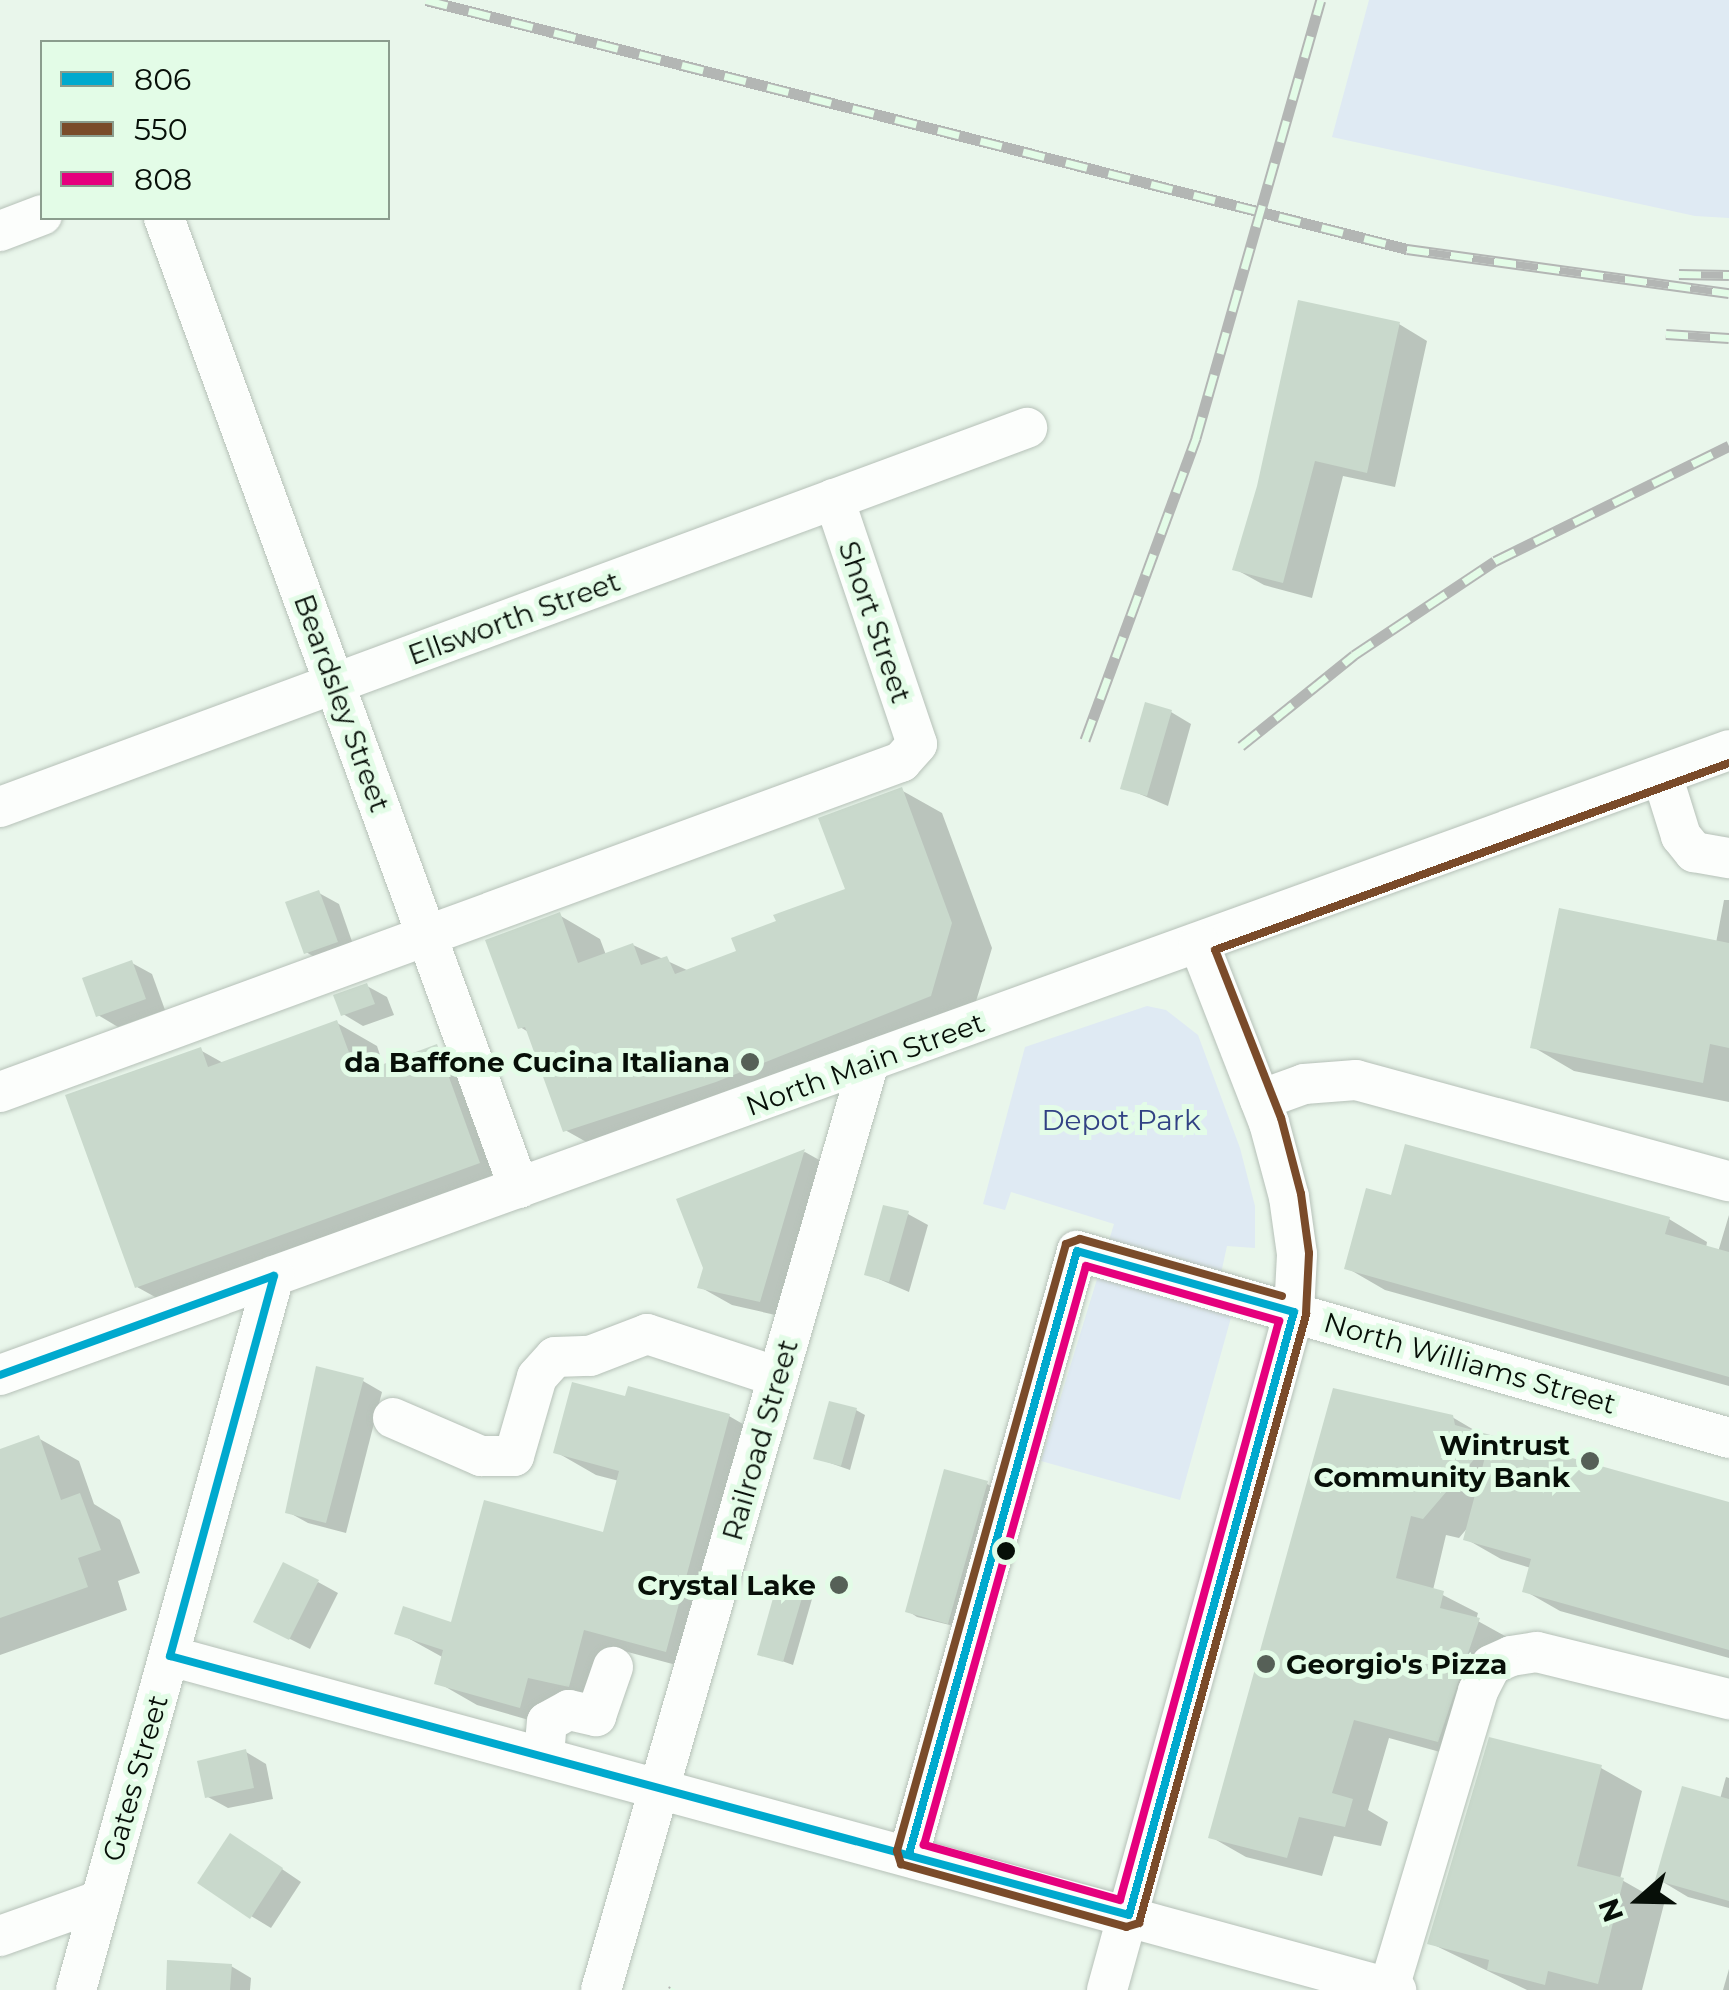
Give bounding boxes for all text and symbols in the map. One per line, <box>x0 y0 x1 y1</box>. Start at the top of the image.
legend <box>40 40 390 220</box>
text: 806 <box>134 61 191 98</box>
text: 550 <box>134 111 188 148</box>
text: 808 <box>134 161 192 198</box>
street label: Short Street <box>832 537 918 707</box>
street label: Ellsworth Street <box>404 564 624 672</box>
street label: Beardsley Street <box>287 590 397 816</box>
street label: North Main Street <box>741 1005 989 1123</box>
place label: da Baffone Cucina Italiana <box>344 1045 730 1079</box>
marker: da Baffone Cucina Italiana <box>739 1051 761 1073</box>
park label: Depot Park <box>1041 1103 1201 1137</box>
street label: North Williams Street <box>1320 1305 1620 1421</box>
street label: Railroad Street <box>715 1336 805 1544</box>
place label: Wintrust Community Bank <box>1314 1428 1570 1494</box>
marker: Wintrust Community Bank <box>1579 1450 1601 1472</box>
unlabelled marker <box>996 1541 1016 1561</box>
place label: Crystal Lake <box>637 1568 816 1602</box>
marker: Crystal Lake <box>826 1572 852 1598</box>
place label: Georgio's Pizza <box>1286 1647 1507 1681</box>
marker: Georgio's Pizza <box>1255 1653 1277 1675</box>
street label: Gates Street <box>95 1691 175 1865</box>
north arrow <box>1589 1850 1689 1950</box>
text: N <box>1591 1894 1631 1927</box>

